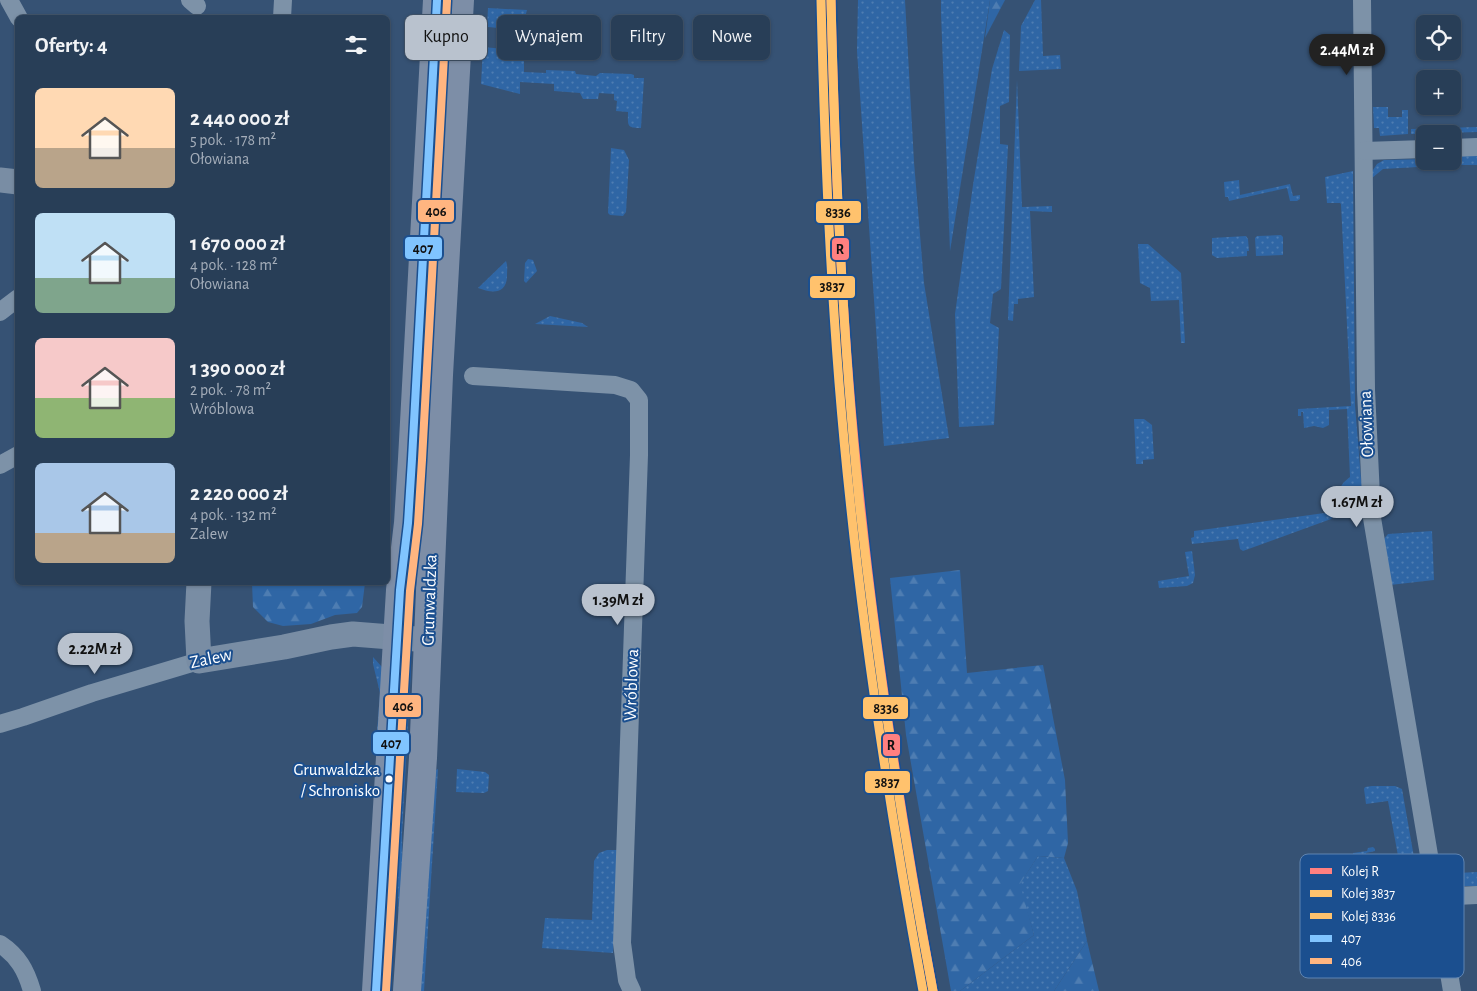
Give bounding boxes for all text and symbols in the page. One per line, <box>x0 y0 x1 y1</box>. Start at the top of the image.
chip: Kupno <box>405 15 487 60</box>
chip: Wynajem <box>497 15 601 60</box>
chip: Filtry <box>611 15 683 60</box>
chip: Nowe <box>693 15 770 60</box>
map controls <box>1416 15 1461 170</box>
button: locate <box>1416 15 1461 60</box>
icon: filters <box>342 31 370 59</box>
pin: 2.44M zł <box>1295 34 1399 76</box>
text: Oferty: 4 <box>35 35 108 56</box>
text: 2.44M zł <box>1320 42 1374 58</box>
button: + <box>1416 70 1461 115</box>
icon: home <box>75 108 135 168</box>
text: 2 440 000 zł <box>190 108 289 129</box>
button: − <box>1416 125 1461 170</box>
text: 5 pok. · 178 m² <box>190 132 276 148</box>
text: Ołowiana <box>190 151 250 167</box>
line badge: 406 <box>417 199 455 223</box>
line badge: 8336 <box>815 200 862 224</box>
text: 406 <box>425 205 447 219</box>
text: 8336 <box>825 206 851 220</box>
icon: home <box>75 233 135 293</box>
text: 1 670 000 zł <box>190 233 285 254</box>
line badge: 407 <box>404 236 443 260</box>
line badge: R <box>831 237 850 261</box>
text: 407 <box>413 242 433 256</box>
text: R <box>836 243 844 257</box>
text: 4 pok. · 128 m² <box>190 257 278 273</box>
line badge: 3837 <box>809 275 856 299</box>
text: Ołowiana <box>190 276 250 292</box>
text: 3837 <box>819 280 845 294</box>
icon: home <box>75 358 135 418</box>
text: 1 390 000 zł <box>190 358 285 379</box>
text: 2 pok. · 78 m² <box>190 382 271 398</box>
street label: Ołowiana <box>1357 390 1377 458</box>
text: Wróblowa <box>190 401 254 417</box>
icon: home <box>75 483 135 543</box>
text: 2 220 000 zł <box>190 483 288 504</box>
pin: 1.67M zł <box>1305 486 1409 528</box>
text: 1.67M zł <box>1332 494 1382 510</box>
text: 4 pok. · 132 m² <box>190 507 277 523</box>
text: Zalew <box>190 526 228 542</box>
street label: Grunwaldzka <box>419 554 441 646</box>
pin: 1.39M zł <box>566 584 670 626</box>
text: 1.39M zł <box>593 592 643 608</box>
pin: 2.22M zł <box>43 632 147 675</box>
text: 2.22M zł <box>69 641 121 657</box>
street label: Zalew <box>188 646 234 672</box>
street label: Wróblowa <box>622 649 642 721</box>
line badge: 406 <box>384 694 422 718</box>
line badge: 8336 <box>862 696 909 720</box>
text: 406 <box>392 700 414 714</box>
text: 8336 <box>873 702 899 716</box>
line badge: 407 <box>372 731 410 755</box>
line badge: R <box>882 733 901 757</box>
text: 407 <box>381 737 401 751</box>
text: R <box>887 739 895 753</box>
place label: Grunwaldzka / Schronisko <box>293 761 380 799</box>
line badge: 3837 <box>864 770 911 794</box>
marker: Grunwaldzka / Schronisko <box>384 774 394 784</box>
text: 3837 <box>874 776 900 790</box>
legend <box>1300 854 1464 978</box>
text: Kolej R <box>1341 865 1379 879</box>
text: Kolej 3837 <box>1341 887 1395 901</box>
text: Kolej 8336 <box>1341 910 1396 924</box>
text: 407 <box>1341 932 1361 946</box>
text: 406 <box>1341 955 1362 969</box>

